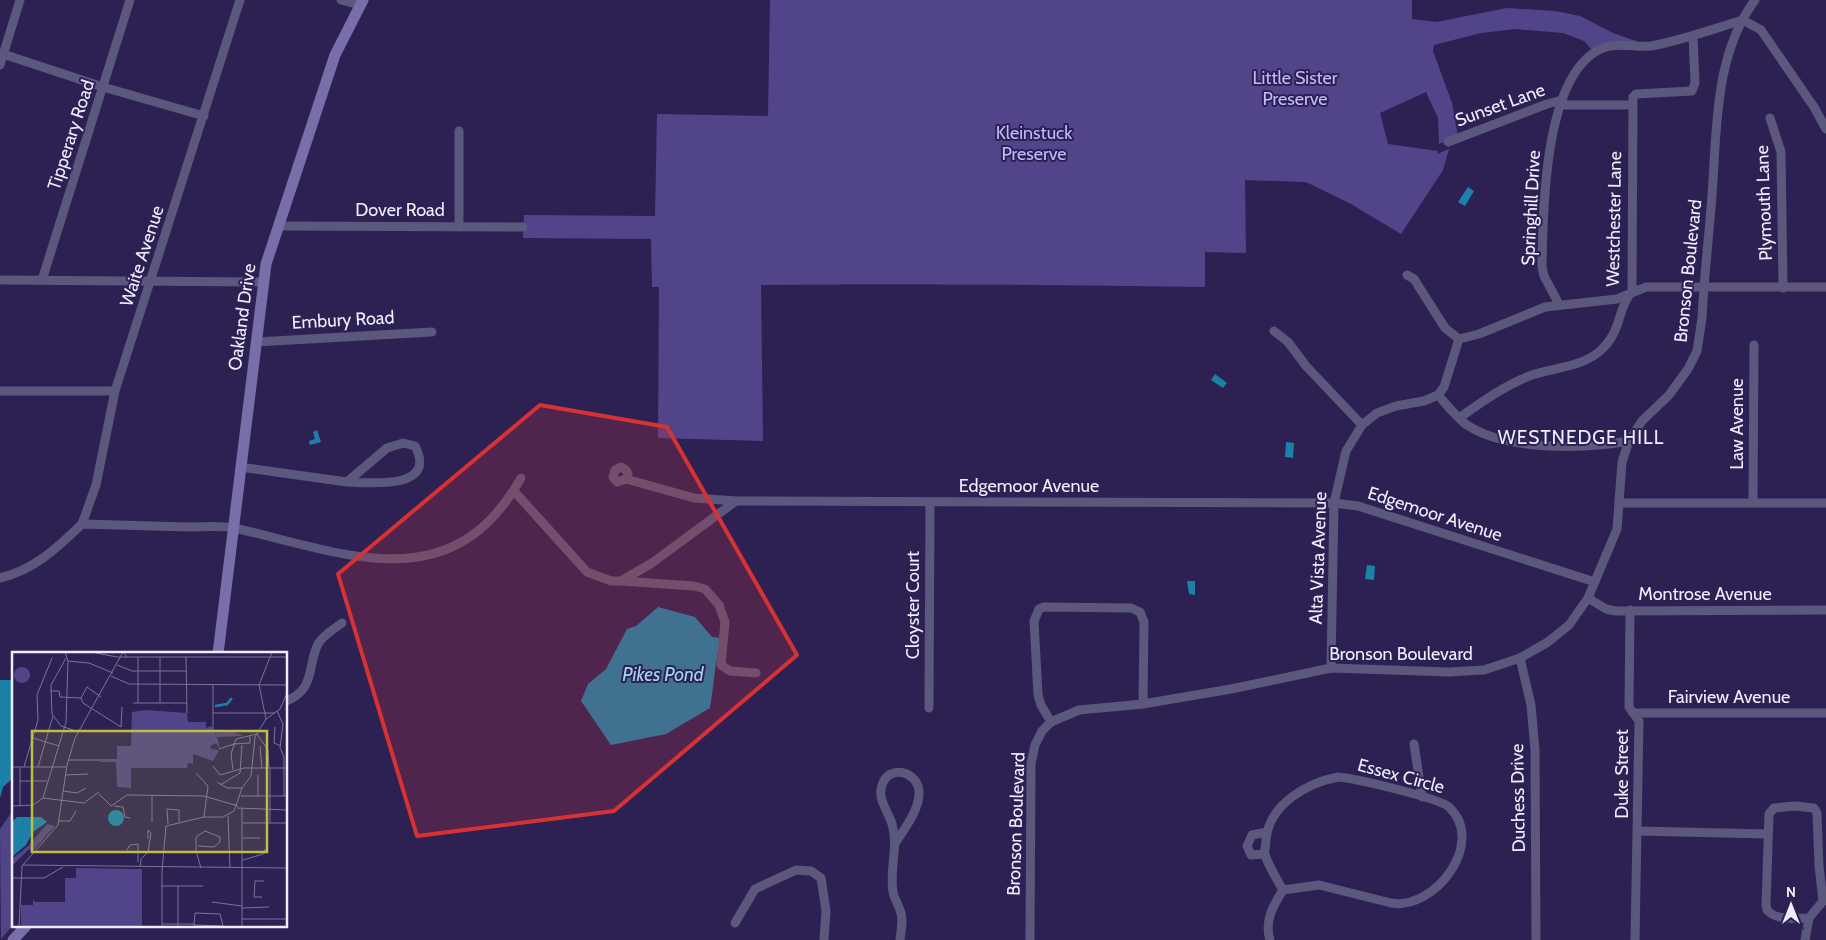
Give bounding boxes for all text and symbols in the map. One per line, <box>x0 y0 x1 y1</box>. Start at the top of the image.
park label: Little Sister Preserve <box>1253 67 1338 110</box>
street label: Tipperary Road <box>43 77 99 193</box>
street label: Sunset Lane <box>1452 79 1548 131</box>
park label: Kleinstuck Preserve <box>996 122 1073 165</box>
street label: Plymouth Lane <box>1751 145 1777 261</box>
street label: Springhill Drive <box>1517 150 1545 266</box>
street label: Westchester Lane <box>1602 151 1626 287</box>
street label: Bronson Boulevard <box>1670 198 1706 344</box>
street label: Dover Road <box>355 199 445 221</box>
street label: Waite Avenue <box>115 203 169 309</box>
street label: Oakland Drive <box>224 262 260 372</box>
street label: Embury Road <box>291 306 395 334</box>
street label: Law Avenue <box>1726 378 1748 470</box>
district label: WESTNEDGE HILL <box>1498 426 1664 449</box>
street label: Edgemoor Avenue <box>959 475 1099 497</box>
street label: Edgemoor Avenue <box>1365 482 1505 546</box>
street label: Alta Vista Avenue <box>1305 491 1331 625</box>
street label: Cloyster Court <box>902 551 924 659</box>
street label: Montrose Avenue <box>1638 583 1772 605</box>
street label: Bronson Boulevard <box>1329 643 1473 665</box>
inset map <box>12 652 288 928</box>
water label: Pikes Pond <box>622 663 705 686</box>
street label: Fairview Avenue <box>1668 686 1790 708</box>
street label: Duke Street <box>1611 729 1633 819</box>
street label: Duchess Drive <box>1506 743 1530 853</box>
street label: Bronson Boulevard <box>1002 752 1030 896</box>
street label: Essex Circle <box>1355 754 1447 798</box>
north arrow <box>1766 880 1816 930</box>
text: N <box>1786 883 1796 901</box>

